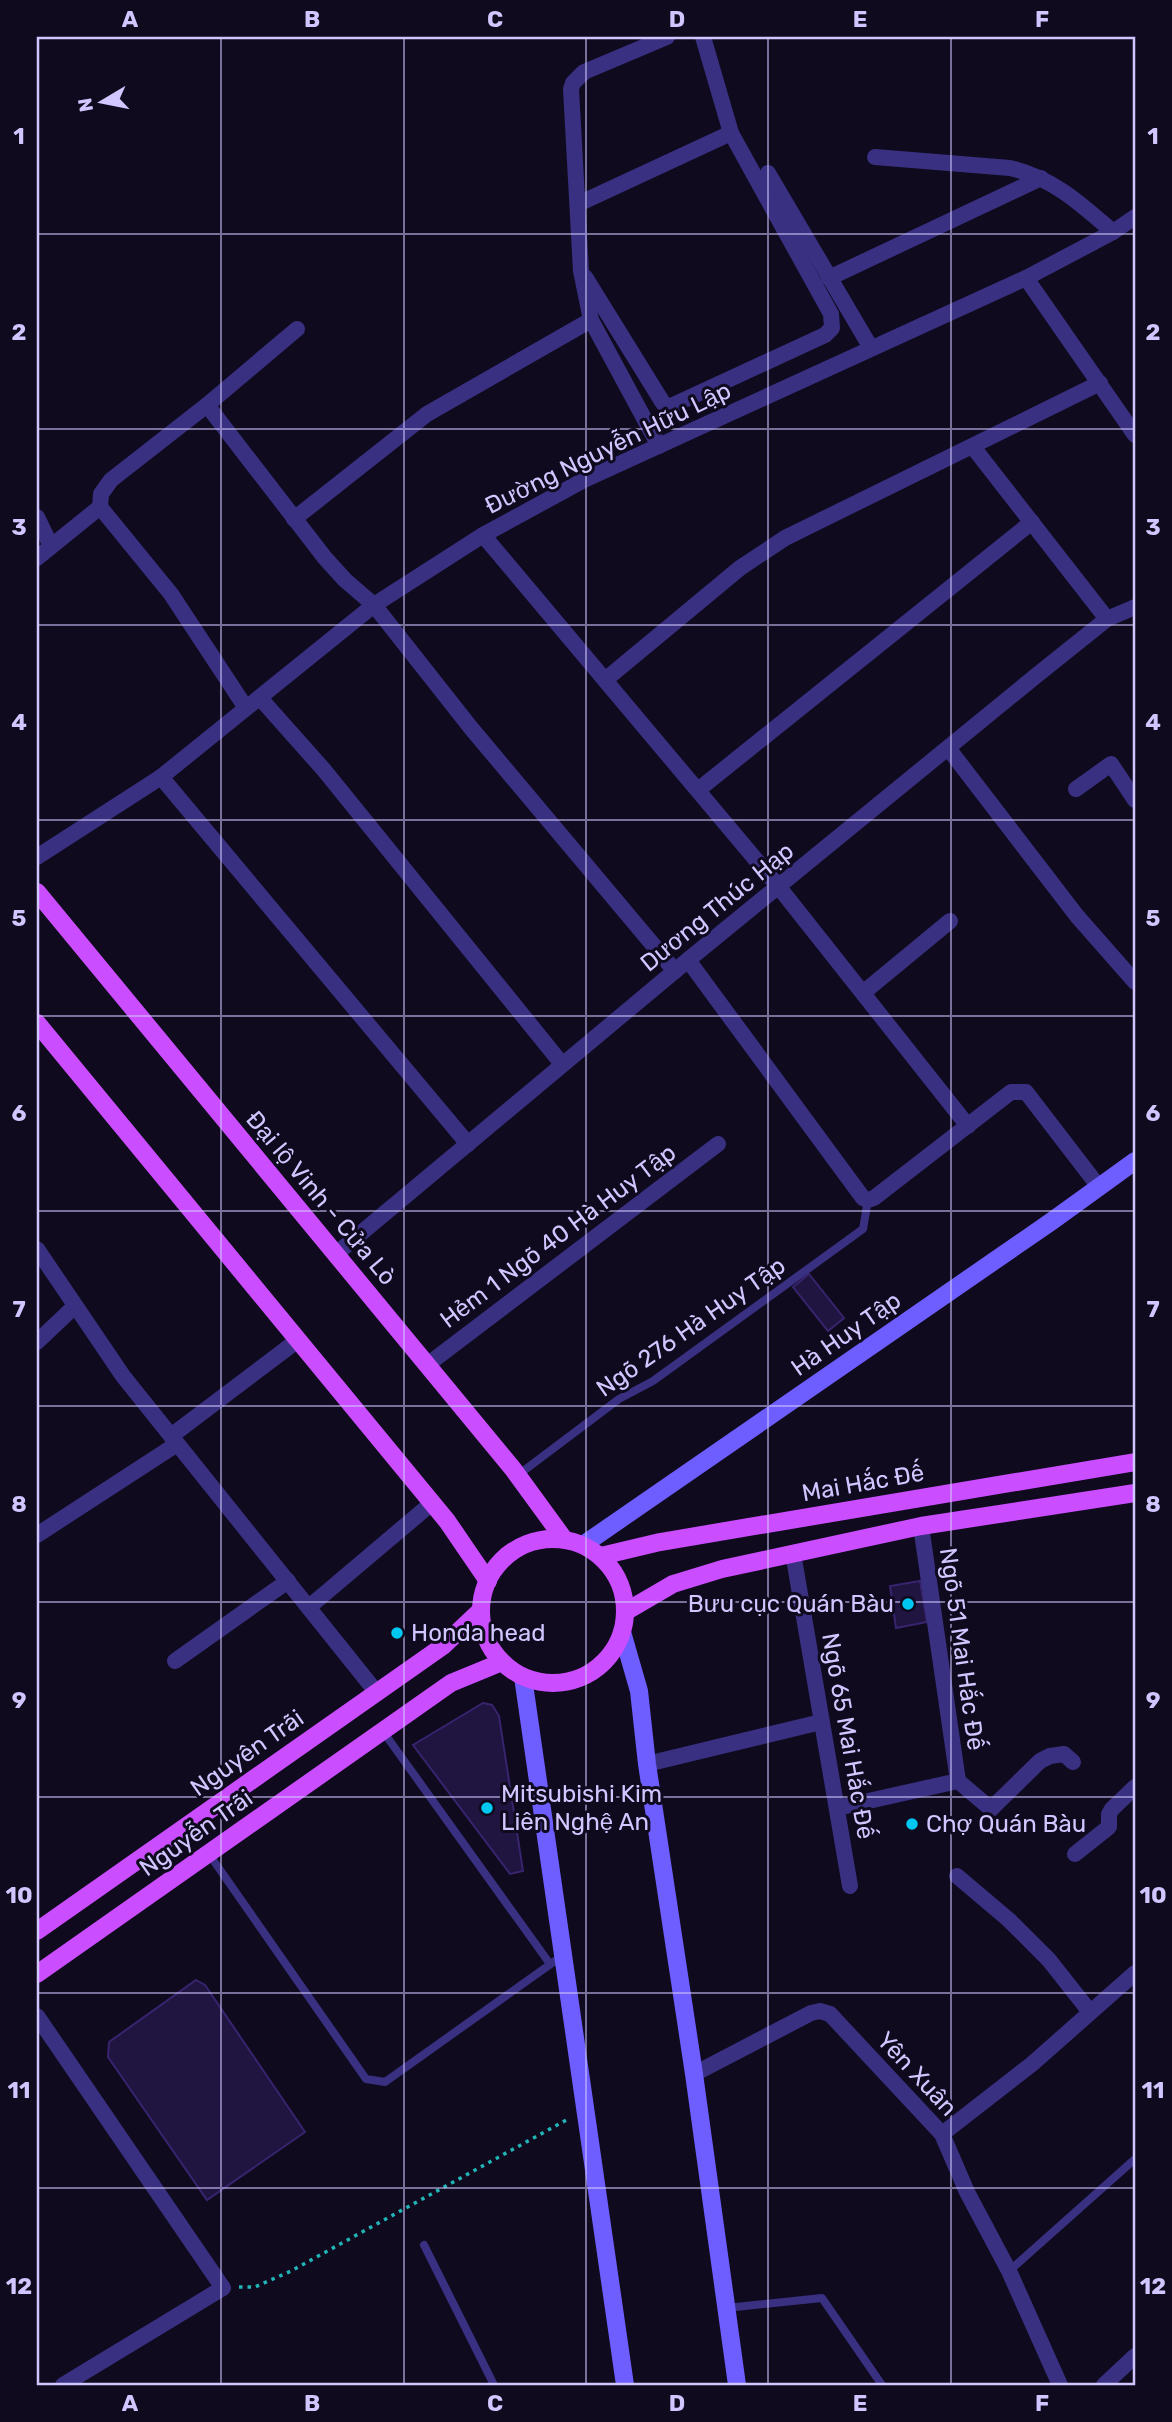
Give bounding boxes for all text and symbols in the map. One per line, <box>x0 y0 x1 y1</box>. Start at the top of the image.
text: A <box>122 5 139 33</box>
text: B <box>304 5 320 33</box>
text: C <box>487 5 503 33</box>
text: D <box>669 5 685 33</box>
text: E <box>853 5 867 33</box>
text: F <box>1035 5 1049 33</box>
north arrow <box>66 66 136 136</box>
text: N <box>73 96 98 114</box>
text: 1 <box>13 122 25 150</box>
text: 1 <box>1147 122 1159 150</box>
text: 2 <box>12 318 26 346</box>
text: 2 <box>1146 318 1160 346</box>
street label: Đường Nguyễn Hữu Lập <box>480 376 736 520</box>
text: 3 <box>11 513 27 541</box>
text: 3 <box>1145 513 1161 541</box>
text: 4 <box>11 708 27 736</box>
text: 4 <box>1145 708 1161 736</box>
street label: Dương Thúc Hạp <box>635 837 799 977</box>
text: 5 <box>12 904 27 932</box>
text: 5 <box>1146 904 1161 932</box>
text: 6 <box>12 1099 27 1127</box>
text: 6 <box>1146 1099 1161 1127</box>
street label: Đại lộ Vinh - Cửa Lò <box>240 1105 402 1291</box>
street label: Hẻm 1 Ngõ 40 Hà Huy Tập <box>435 1138 681 1334</box>
street label: Ngõ 276 Hà Huy Tập <box>591 1251 791 1403</box>
street label: Hà Huy Tập <box>786 1286 906 1382</box>
text: 7 <box>12 1295 26 1323</box>
text: 7 <box>1146 1295 1160 1323</box>
street label: Mai Hắc Đế <box>799 1456 926 1508</box>
text: 8 <box>11 1490 27 1518</box>
text: 8 <box>1145 1490 1161 1518</box>
street label: Ngõ 51 Mai Hắc Đế <box>934 1546 992 1752</box>
place label: Bưu cục Quán Bàu <box>688 1590 894 1618</box>
marker: Bưu cục Quán Bàu <box>900 1596 916 1612</box>
place label: Honda head <box>411 1619 545 1647</box>
marker: Honda head <box>389 1625 405 1641</box>
street label: Ngõ 65 Mai Hắc Đế <box>816 1630 882 1841</box>
text: 9 <box>12 1686 26 1714</box>
text: 9 <box>1146 1686 1160 1714</box>
street label: Nguyên Trãi <box>185 1704 309 1802</box>
place label: Mitsubishi Kim Liên Nghệ An <box>501 1780 662 1836</box>
street label: Nguyễn Trãi <box>134 1784 258 1882</box>
marker: Mitsubishi Kim Liên Nghệ An <box>479 1800 495 1816</box>
place label: Chợ Quán Bàu <box>926 1810 1086 1838</box>
marker: Chợ Quán Bàu <box>904 1816 920 1832</box>
text: 10 <box>5 1881 33 1909</box>
text: 10 <box>1139 1881 1167 1909</box>
street label: Yên Xuân <box>871 2026 963 2122</box>
text: 11 <box>8 2076 30 2104</box>
text: 11 <box>1142 2076 1164 2104</box>
text: 12 <box>6 2272 32 2300</box>
text: 12 <box>1140 2272 1166 2300</box>
text: A <box>122 2389 139 2417</box>
text: B <box>304 2389 320 2417</box>
text: C <box>487 2389 503 2417</box>
text: D <box>669 2389 685 2417</box>
text: E <box>853 2389 867 2417</box>
text: F <box>1035 2389 1049 2417</box>

